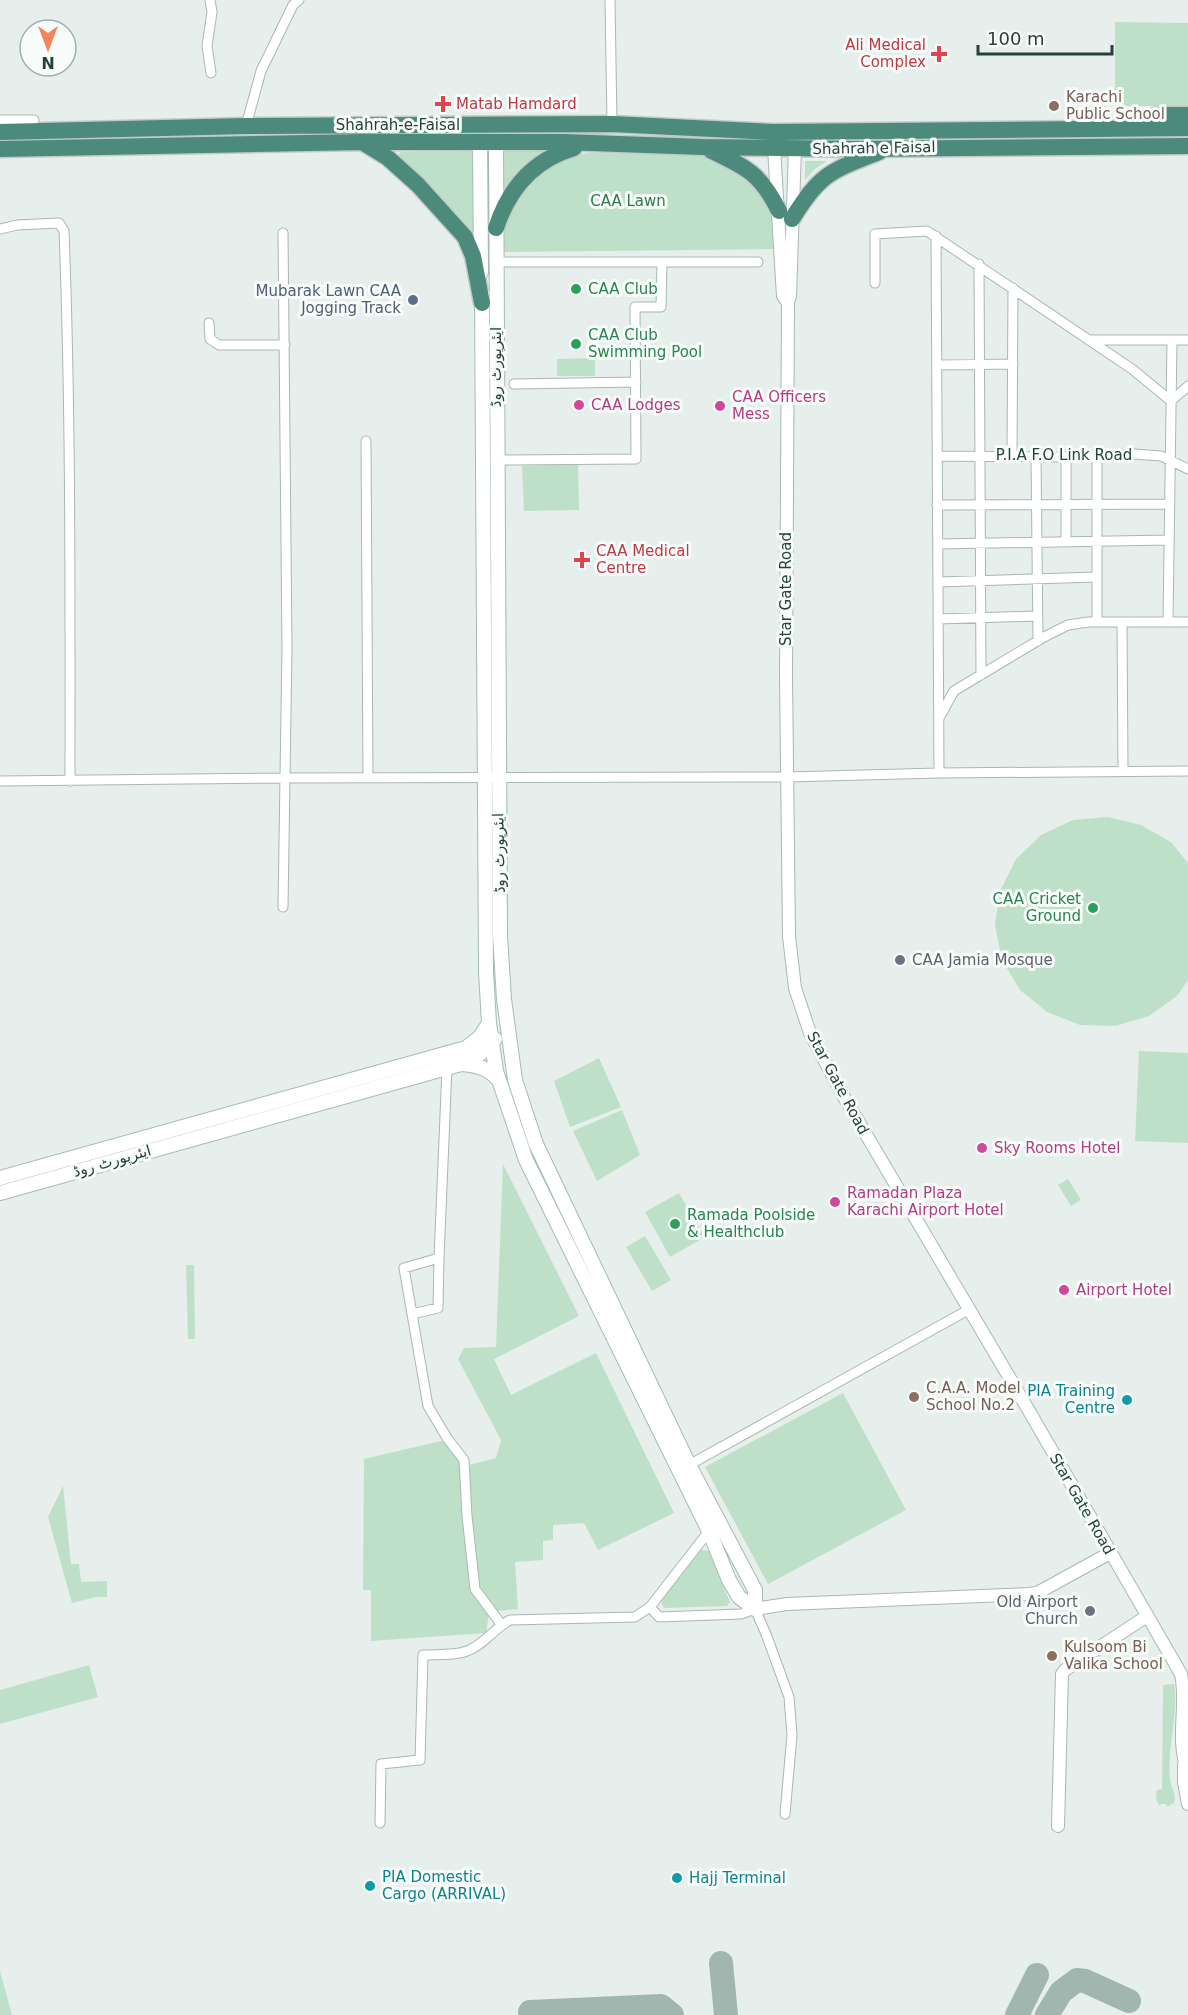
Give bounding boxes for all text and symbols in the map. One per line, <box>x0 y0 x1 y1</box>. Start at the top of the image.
north arrow <box>18 18 78 78</box>
scale bar <box>978 18 1112 56</box>
text: 100 m <box>987 28 1045 49</box>
place label: Ali Medical Complex <box>845 36 926 71</box>
marker: Ali Medical Complex <box>930 45 948 63</box>
text: N <box>41 53 55 72</box>
place label: Karachi Public School <box>1066 88 1165 123</box>
marker: Matab Hamdard <box>434 95 452 113</box>
place label: Matab Hamdard <box>456 95 577 113</box>
marker: Karachi Public School <box>1047 99 1061 113</box>
street label: Shahrah-e-Faisal <box>336 116 460 134</box>
street label: Shahrah e Faisal <box>812 138 936 158</box>
park label: CAA Lawn <box>590 192 666 210</box>
place label: CAA Club <box>588 280 658 298</box>
place label: Mubarak Lawn CAA Jogging Track <box>256 282 402 317</box>
marker: CAA Club <box>569 282 583 296</box>
marker: Mubarak Lawn CAA Jogging Track <box>406 293 420 307</box>
place label: CAA Club Swimming Pool <box>588 326 702 361</box>
street label: ایئرپورٹ روڈ <box>487 327 506 407</box>
marker: CAA Club Swimming Pool <box>569 337 583 351</box>
place label: CAA Officers Mess <box>732 388 826 423</box>
place label: CAA Lodges <box>591 396 681 414</box>
marker: CAA Lodges <box>572 398 586 412</box>
marker: CAA Officers Mess <box>713 399 727 413</box>
street label: P.I.A F.O Link Road <box>996 446 1132 464</box>
street label: Star Gate Road <box>777 532 795 646</box>
place label: CAA Medical Centre <box>596 542 690 577</box>
marker: CAA Medical Centre <box>573 551 591 569</box>
street label: ایئرپورٹ روڈ <box>489 813 510 893</box>
place label: CAA Cricket Ground <box>993 890 1081 925</box>
marker: CAA Cricket Ground <box>1086 901 1100 915</box>
place label: CAA Jamia Mosque <box>912 951 1053 969</box>
marker: CAA Jamia Mosque <box>893 953 907 967</box>
street label: Star Gate Road <box>803 1029 873 1137</box>
place label: Sky Rooms Hotel <box>994 1139 1120 1157</box>
street label: ایئرپورٹ روڈ <box>71 1141 153 1182</box>
marker: Sky Rooms Hotel <box>975 1141 989 1155</box>
place label: Ramadan Plaza Karachi Airport Hotel <box>847 1184 1004 1219</box>
marker: Ramadan Plaza Karachi Airport Hotel <box>828 1195 842 1209</box>
place label: Ramada Poolside & Healthclub <box>687 1206 815 1241</box>
marker: Ramada Poolside & Healthclub <box>668 1217 682 1231</box>
place label: Airport Hotel <box>1076 1281 1172 1299</box>
marker: Airport Hotel <box>1057 1283 1071 1297</box>
place label: C.A.A. Model School No.2 <box>926 1379 1021 1414</box>
place label: PIA Training Centre <box>1027 1382 1115 1417</box>
marker: C.A.A. Model School No.2 <box>907 1390 921 1404</box>
marker: PIA Training Centre <box>1120 1393 1134 1407</box>
street label: Star Gate Road <box>1046 1450 1118 1558</box>
place label: Old Airport Church <box>996 1593 1078 1628</box>
marker: Old Airport Church <box>1083 1604 1097 1618</box>
place label: Kulsoom Bi Valika School <box>1064 1638 1163 1673</box>
marker: Kulsoom Bi Valika School <box>1045 1649 1059 1663</box>
place label: PIA Domestic Cargo (ARRIVAL) <box>382 1868 506 1903</box>
place label: Hajj Terminal <box>689 1869 786 1887</box>
marker: Hajj Terminal <box>670 1871 684 1885</box>
marker: PIA Domestic Cargo (ARRIVAL) <box>363 1879 377 1893</box>

